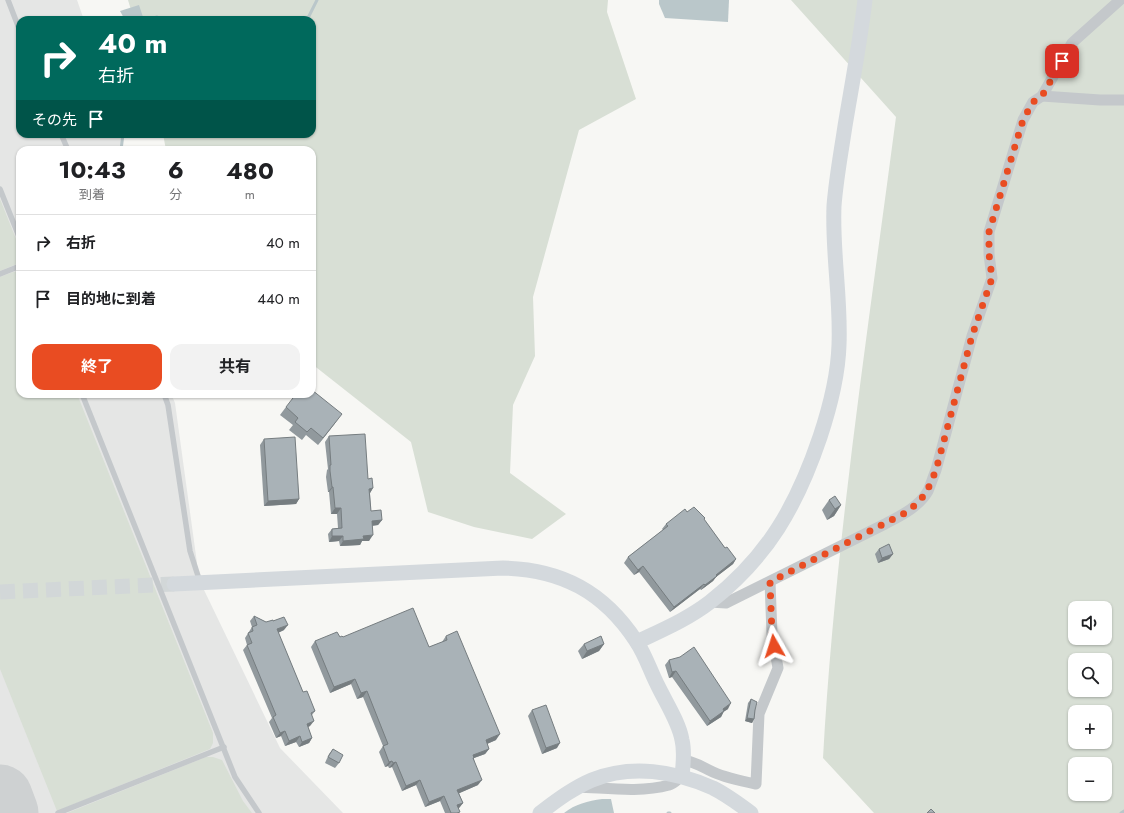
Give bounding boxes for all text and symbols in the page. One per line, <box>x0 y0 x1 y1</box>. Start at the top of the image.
text: 40 m <box>98 23 167 64</box>
icon: right <box>32 32 84 84</box>
pin <box>1045 44 1079 78</box>
icon: arrive <box>1051 50 1073 72</box>
text: 右折 <box>98 63 134 89</box>
icon: arrive <box>85 108 107 130</box>
text: その先 <box>32 109 77 131</box>
text: 10:43 <box>58 152 126 187</box>
text: 6 <box>168 152 184 187</box>
text: 480 <box>226 153 274 188</box>
text: 到着 <box>79 185 105 204</box>
text: 分 <box>169 185 182 204</box>
text: m <box>245 185 255 204</box>
icon: right <box>32 232 54 254</box>
text: 右折 <box>66 232 96 254</box>
text: 40 m <box>266 232 300 254</box>
icon: arrive <box>32 288 54 310</box>
text: 目的地に到着 <box>66 288 156 310</box>
text: 440 m <box>257 288 300 310</box>
button: 終了 <box>32 344 162 390</box>
button: 共有 <box>170 344 300 390</box>
map controls <box>1068 601 1112 801</box>
button: sound <box>1068 601 1112 645</box>
position arrow <box>753 625 795 667</box>
button: search <box>1068 653 1112 697</box>
button: + <box>1068 705 1112 749</box>
button: − <box>1068 757 1112 801</box>

